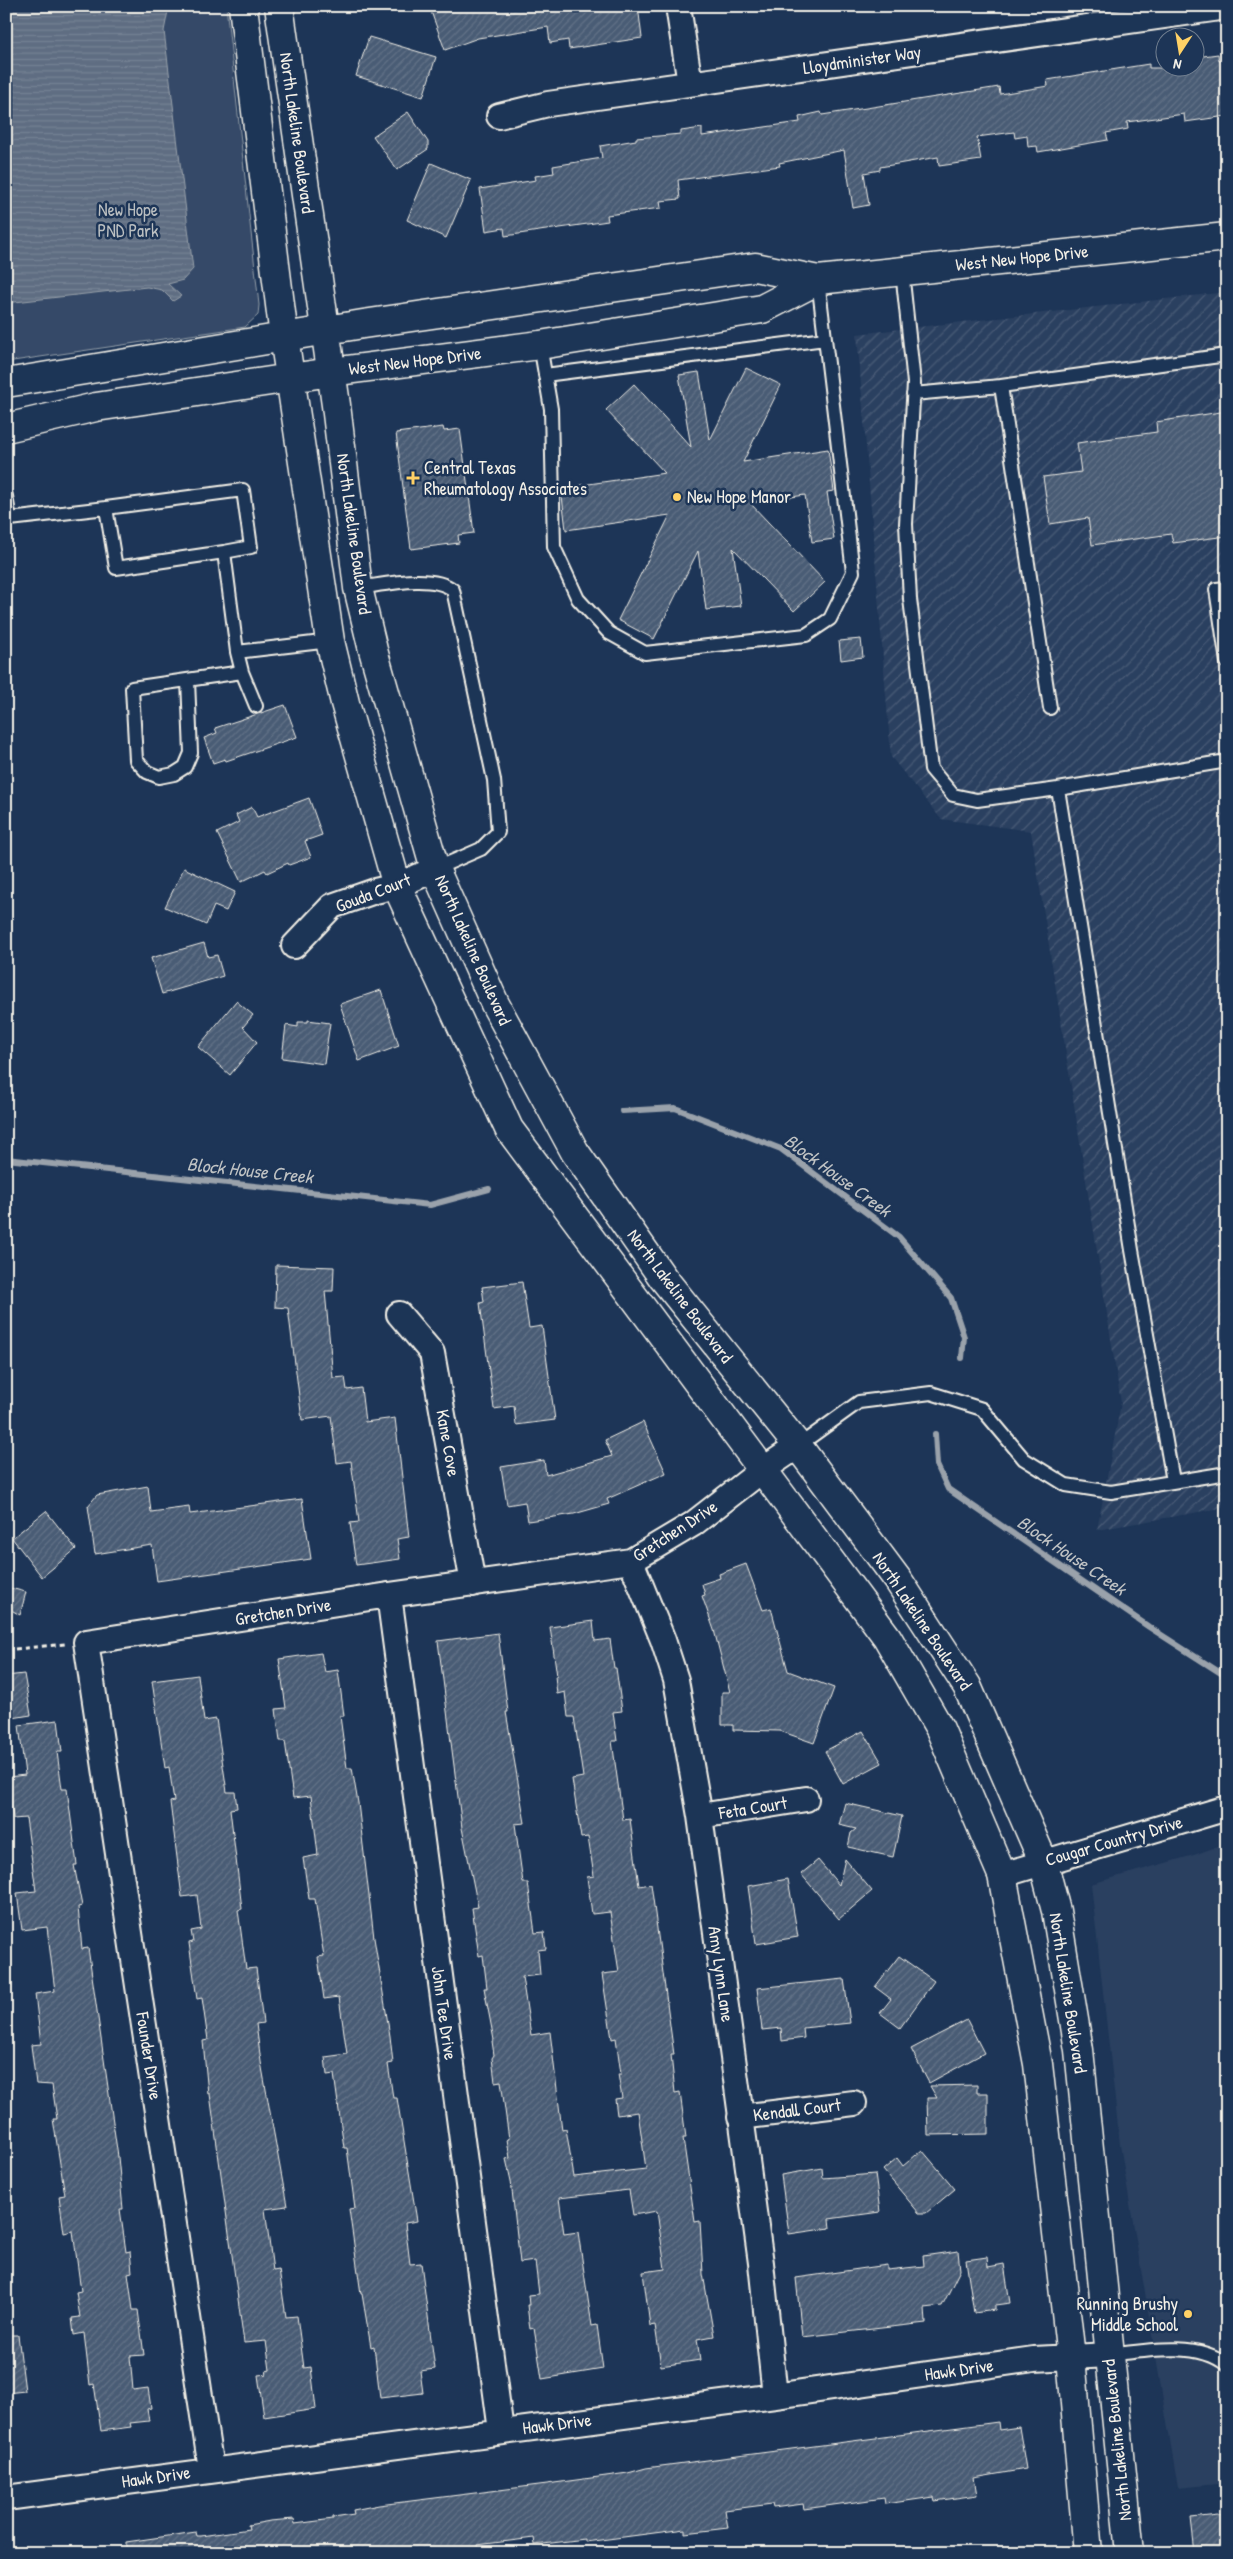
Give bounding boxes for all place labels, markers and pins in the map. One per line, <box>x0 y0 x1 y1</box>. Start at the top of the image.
place label: Central Texas Rheumatology Associates <box>424 455 587 501</box>
marker: Central Texas Rheumatology Associates <box>406 471 420 485</box>
place label: New Hope Manor <box>687 484 791 509</box>
marker: New Hope Manor <box>671 491 683 503</box>
place label: Running Brushy Middle School <box>1077 2291 1178 2337</box>
marker: Running Brushy Middle School <box>1182 2308 1194 2320</box>

